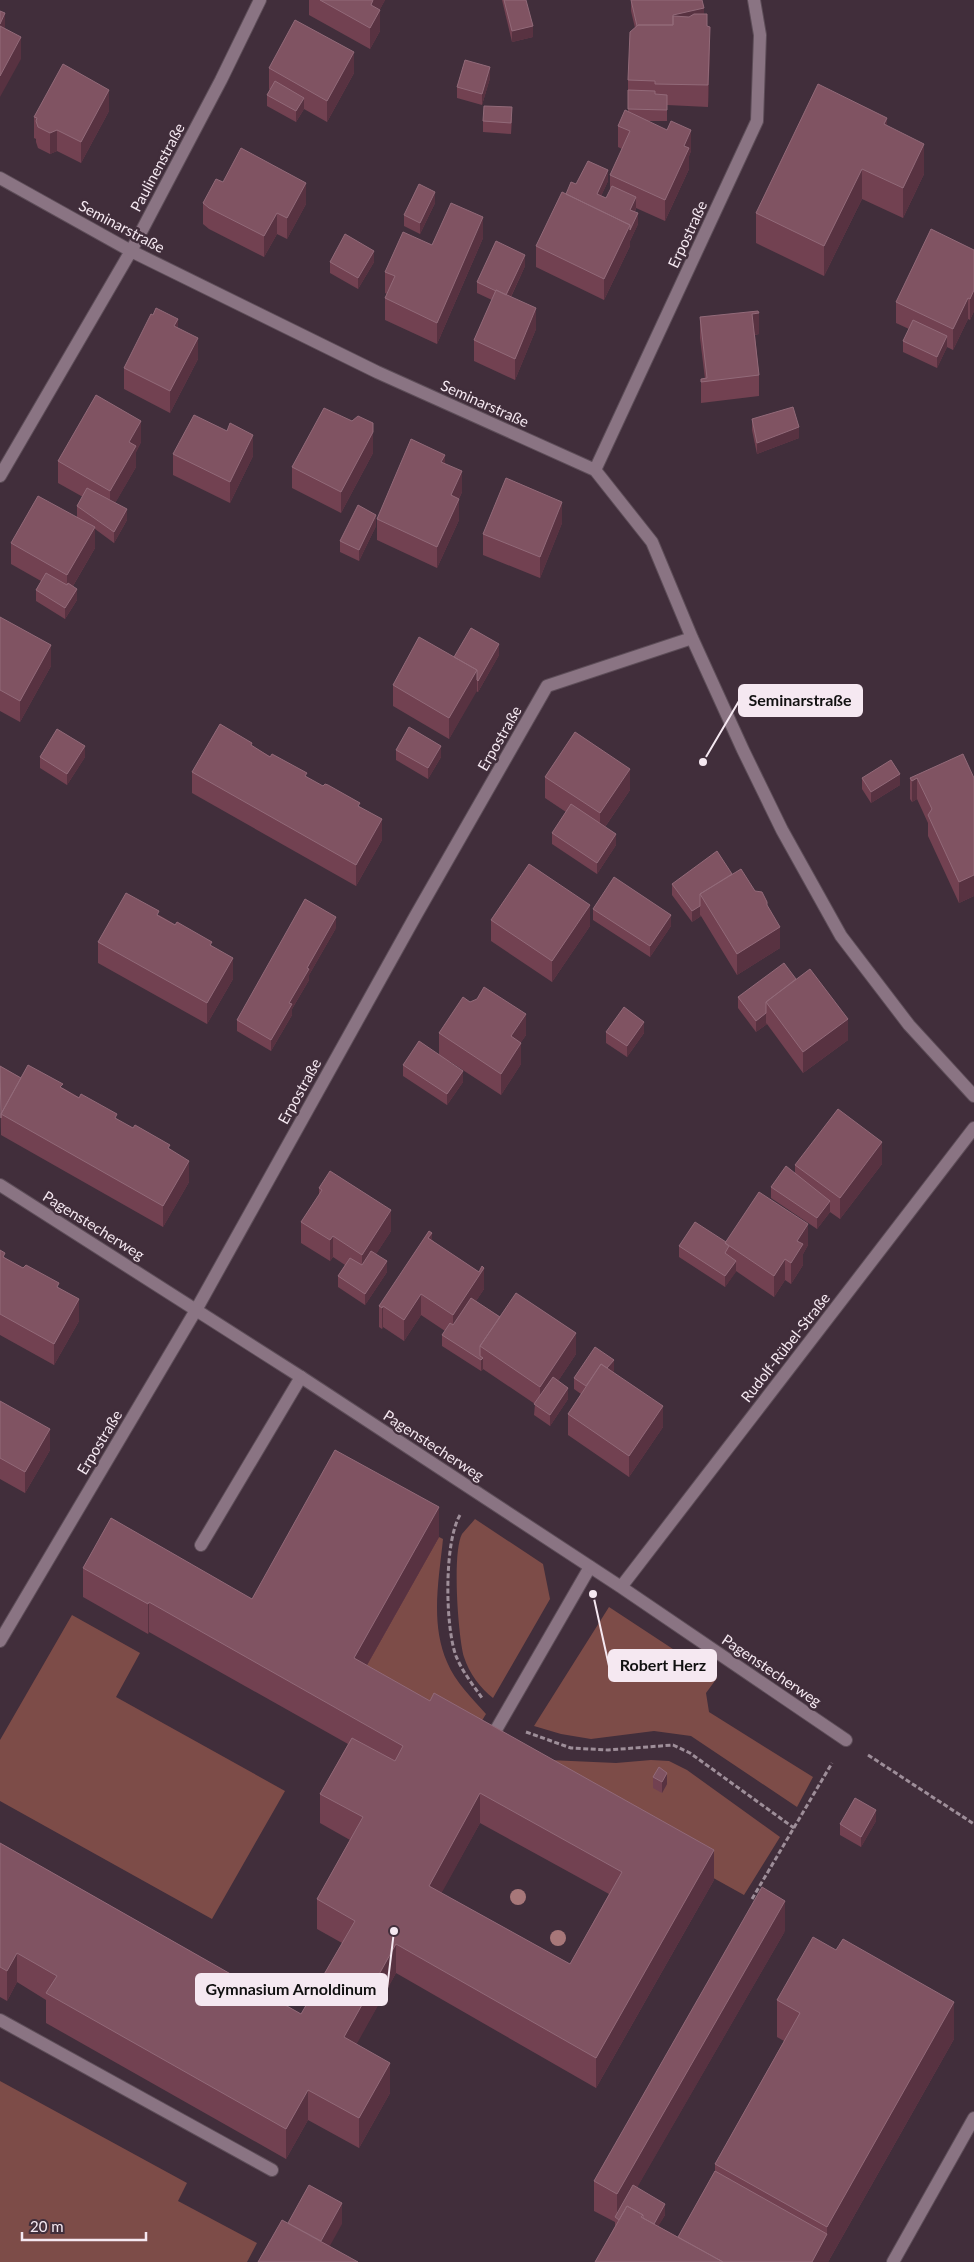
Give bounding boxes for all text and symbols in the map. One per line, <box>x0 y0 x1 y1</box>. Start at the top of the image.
street label: Paulinenstraße <box>126 120 188 214</box>
street label: Seminarstraße <box>76 196 168 256</box>
street label: Erpostraße <box>664 197 710 270</box>
street label: Seminarstraße <box>438 376 532 430</box>
callout: Seminarstraße <box>739 685 862 716</box>
text: Seminarstraße <box>749 690 852 709</box>
street label: Erpostraße <box>473 702 525 774</box>
street label: Erpostraße <box>274 1055 324 1127</box>
street label: Pagenstecherweg <box>40 1187 148 1264</box>
street label: Rudolf-Rübel-Straße <box>737 1289 833 1405</box>
street label: Erpostraße <box>73 1406 125 1478</box>
street label: Pagenstecherweg <box>380 1406 488 1484</box>
street label: Pagenstecherweg <box>719 1630 825 1710</box>
callout: Robert Herz <box>609 1650 716 1681</box>
text: Robert Herz <box>620 1655 706 1674</box>
callout: Gymnasium Arnoldinum <box>196 1974 387 2005</box>
text: Gymnasium Arnoldinum <box>205 1979 377 1998</box>
scale bar <box>22 2210 146 2242</box>
text: 20 m <box>30 2217 64 2235</box>

